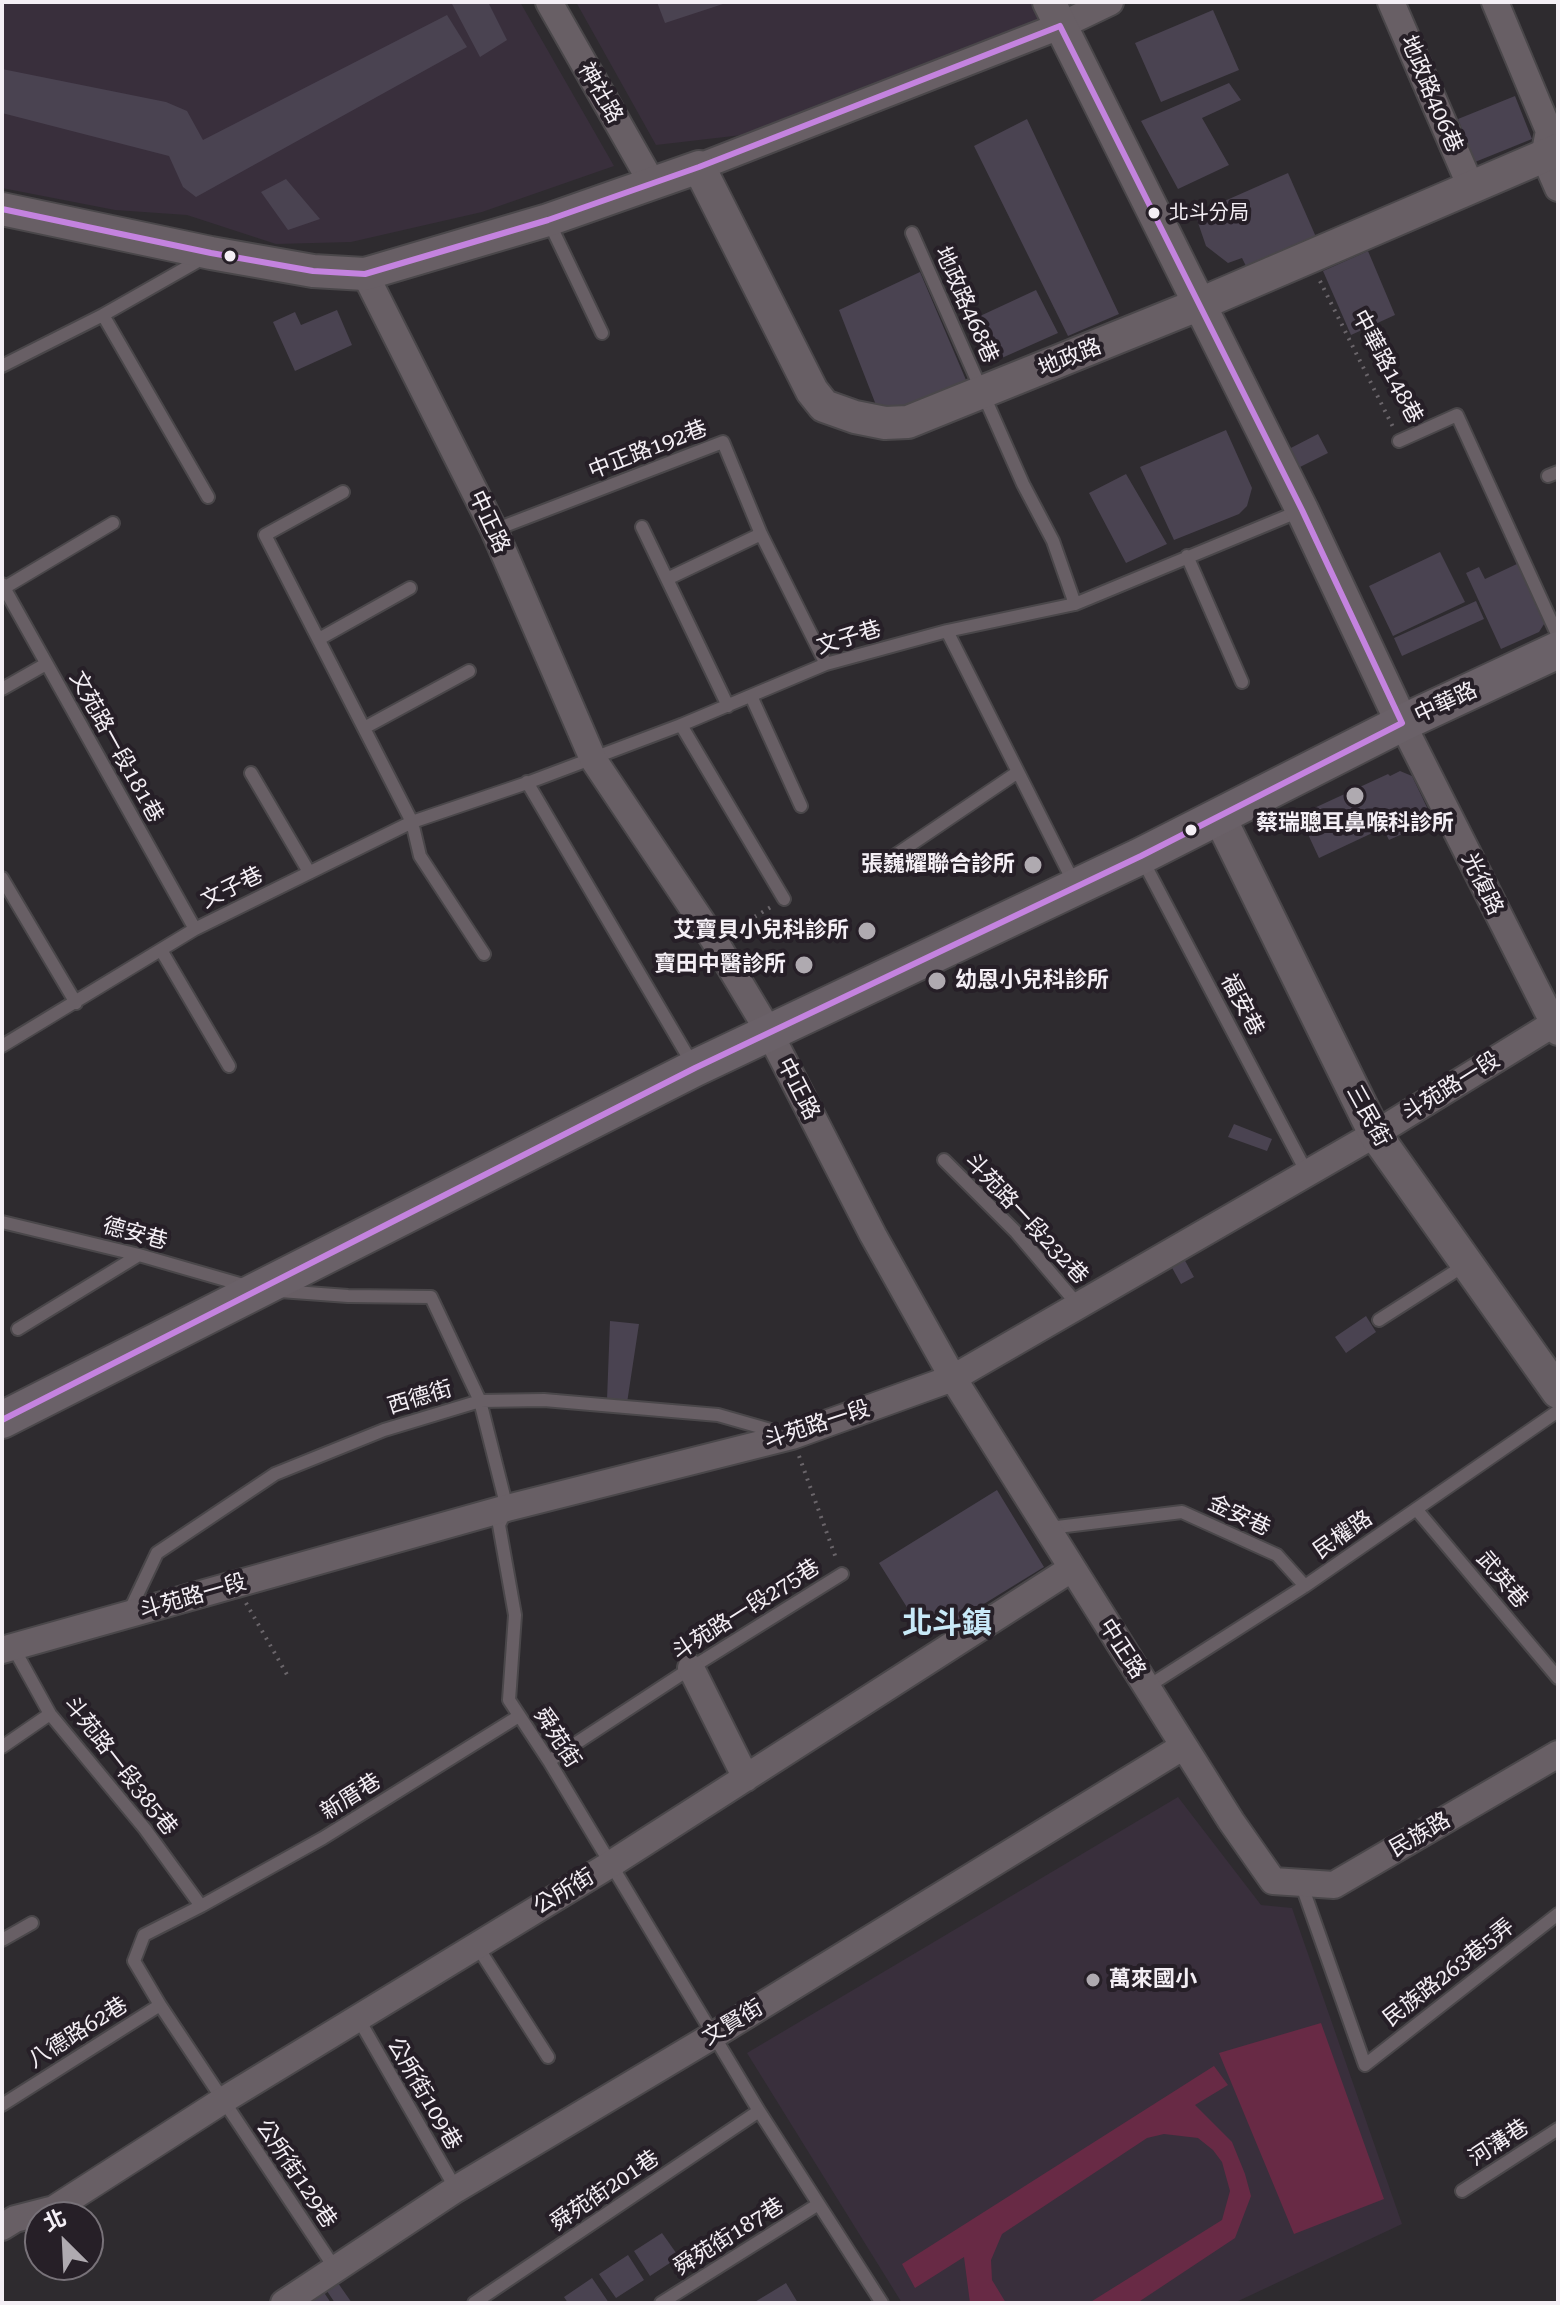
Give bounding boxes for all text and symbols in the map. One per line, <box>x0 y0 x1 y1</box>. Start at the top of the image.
street label: 地政路406巷 <box>1394 31 1468 157</box>
street label: 神社路 <box>572 58 628 128</box>
place label: 北斗分局 <box>1169 201 1249 225</box>
marker: 北斗分局 <box>1146 205 1162 221</box>
street label: 地政路468巷 <box>929 243 1003 367</box>
unlabelled marker <box>222 248 238 264</box>
street label: 中華路148巷 <box>1346 306 1428 428</box>
street label: 地政路 <box>1034 333 1106 383</box>
street label: 中正路192巷 <box>585 415 711 485</box>
street label: 中正路 <box>463 487 515 557</box>
street label: 文子巷 <box>814 616 884 660</box>
street label: 文苑路一段181巷 <box>63 667 169 827</box>
street label: 中華路 <box>1411 677 1481 729</box>
marker: 蔡瑞聰耳鼻喉科診所 <box>1344 785 1366 807</box>
place label: 蔡瑞聰耳鼻喉科診所 <box>1256 811 1454 837</box>
unlabelled marker <box>1183 822 1199 838</box>
street label: 光復路 <box>1456 849 1508 919</box>
place label: 張巍耀聯合診所 <box>861 852 1015 878</box>
marker: 張巍耀聯合診所 <box>1022 854 1044 876</box>
street label: 文子巷 <box>197 862 267 914</box>
place label: 艾寶貝小兒科診所 <box>673 918 849 944</box>
marker: 艾寶貝小兒科診所 <box>856 920 878 942</box>
place label: 寶田中醫診所 <box>654 952 786 978</box>
marker: 寶田中醫診所 <box>793 954 815 976</box>
place label: 幼恩小兒科診所 <box>955 968 1109 994</box>
marker: 幼恩小兒科診所 <box>926 970 948 992</box>
street label: 福安巷 <box>1215 970 1269 1040</box>
street label: 斗苑路一段 <box>1397 1047 1505 1127</box>
street label: 中正路 <box>771 1054 825 1124</box>
street label: 三民街 <box>1340 1081 1396 1151</box>
street label: 斗苑路一段232巷 <box>959 1148 1093 1290</box>
street label: 德安巷 <box>100 1213 170 1255</box>
street label: 西德街 <box>385 1376 455 1420</box>
street label: 斗苑路一段 <box>761 1395 873 1455</box>
street label: 金安巷 <box>1204 1490 1274 1542</box>
street label: 民權路 <box>1308 1505 1378 1565</box>
street label: 武英巷 <box>1471 1546 1533 1614</box>
street label: 斗苑路一段275巷 <box>667 1554 825 1666</box>
street label: 斗苑路一段 <box>136 1569 250 1625</box>
district label: 北斗鎮 <box>902 1606 992 1642</box>
street label: 中正路 <box>1093 1614 1151 1684</box>
street label: 斗苑路一段385巷 <box>58 1691 182 1841</box>
street label: 舜苑街 <box>528 1703 586 1773</box>
street label: 新厝巷 <box>316 1768 386 1826</box>
street label: 民族路 <box>1385 1807 1455 1863</box>
street label: 公所街 <box>529 1864 599 1920</box>
street label: 民族路263巷5弄 <box>1378 1914 1520 2032</box>
place label: 萬來國小 <box>1109 1967 1197 1993</box>
marker: 萬來國小 <box>1084 1971 1102 1989</box>
street label: 八德路62巷 <box>23 1992 133 2074</box>
street label: 文賢街 <box>698 1995 768 2051</box>
street label: 公所街109巷 <box>381 2033 467 2155</box>
street label: 河溝巷 <box>1464 2114 1534 2172</box>
street label: 公所街129巷 <box>250 2115 342 2233</box>
street label: 舜苑街201巷 <box>546 2145 664 2237</box>
street label: 舜苑街187巷 <box>669 2193 789 2281</box>
north arrow <box>24 2201 104 2281</box>
text: 北 <box>40 2205 70 2236</box>

